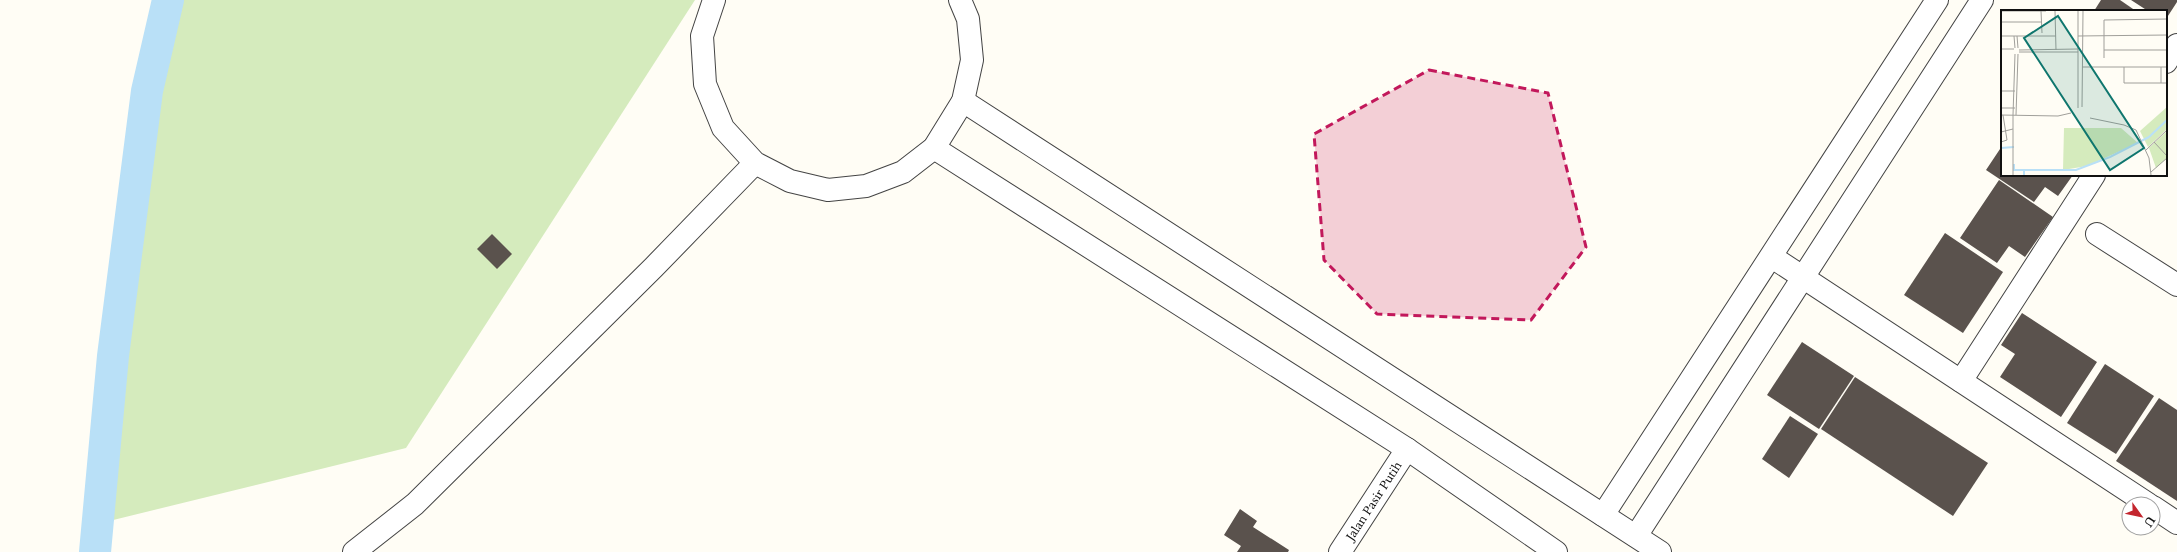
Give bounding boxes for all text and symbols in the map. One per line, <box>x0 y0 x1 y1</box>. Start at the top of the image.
inset map <box>2001 10 2167 176</box>
street label: Jalan Pasir Putih <box>1342 459 1405 545</box>
north arrow <box>2121 496 2161 536</box>
text: U <box>2141 514 2158 530</box>

